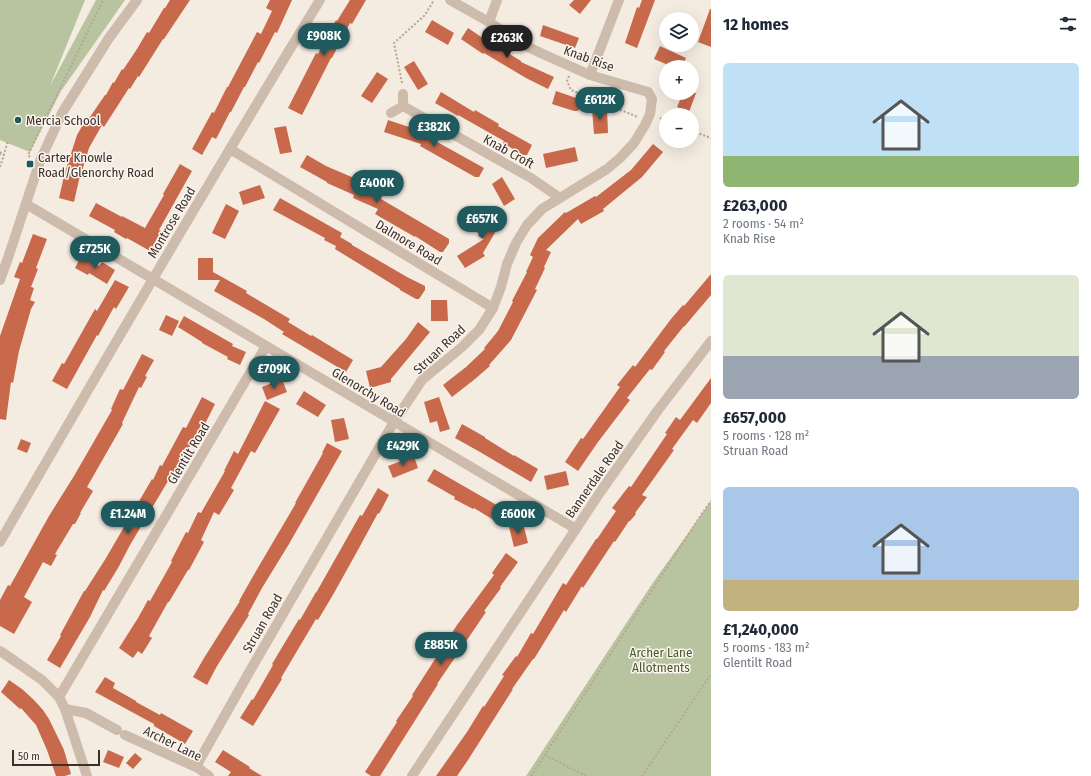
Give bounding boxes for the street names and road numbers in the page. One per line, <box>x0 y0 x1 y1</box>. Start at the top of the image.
street label: Knab Rise <box>562 42 616 74</box>
street label: Knab Croft <box>481 131 537 172</box>
street label: Montrose Road <box>144 184 199 260</box>
street label: Dalmore Road <box>373 217 445 268</box>
street label: Struan Road <box>410 322 468 377</box>
street label: Glenorchy Road <box>329 365 408 420</box>
street label: Glentilt Road <box>164 420 213 487</box>
street label: Bannerdale Road <box>562 438 627 521</box>
street label: Struan Road <box>240 591 285 655</box>
street label: Archer Lane <box>141 723 204 764</box>

